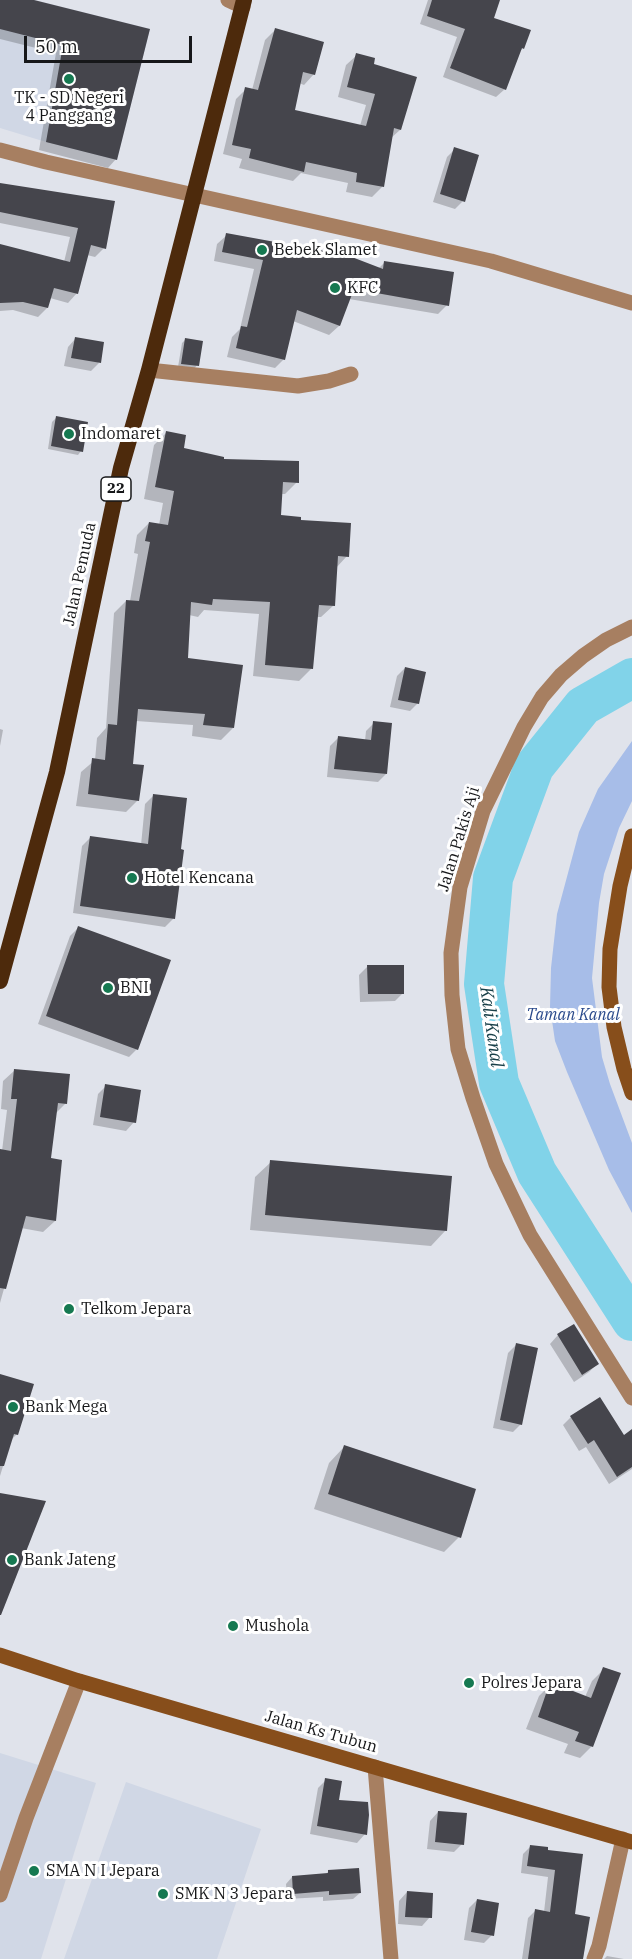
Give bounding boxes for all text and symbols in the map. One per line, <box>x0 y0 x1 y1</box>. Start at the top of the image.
scale bar <box>27 24 195 62</box>
text: 50 m <box>35 35 78 58</box>
marker: TK - SD Negeri 4 Panggang <box>62 72 76 86</box>
place label: TK - SD Negeri 4 Panggang <box>14 88 124 126</box>
place label: Bebek Slamet <box>274 240 377 260</box>
marker: Bebek Slamet <box>255 243 269 257</box>
place label: KFC <box>347 278 378 298</box>
marker: KFC <box>328 281 342 295</box>
place label: Indomaret <box>81 424 161 444</box>
marker: Indomaret <box>62 427 76 441</box>
road number: 22 <box>101 477 131 501</box>
street label: Jalan Pemuda <box>60 520 100 628</box>
street label: Jalan Pakis Aji <box>434 784 484 894</box>
place label: Hotel Kencana <box>144 868 254 888</box>
marker: Hotel Kencana <box>125 871 139 885</box>
place label: BNI <box>120 978 149 998</box>
marker: BNI <box>101 981 115 995</box>
water label: Kali Kanal <box>475 985 507 1069</box>
park label: Taman Kanal <box>526 1005 620 1025</box>
place label: Telkom Jepara <box>81 1299 191 1319</box>
marker: Telkom Jepara <box>62 1302 76 1316</box>
place label: Bank Mega <box>25 1397 108 1417</box>
marker: Bank Mega <box>6 1400 20 1414</box>
place label: Bank Jateng <box>24 1550 116 1570</box>
marker: Bank Jateng <box>5 1553 19 1567</box>
place label: Mushola <box>245 1616 309 1636</box>
marker: Mushola <box>226 1619 240 1633</box>
place label: Polres Jepara <box>481 1673 582 1693</box>
marker: Polres Jepara <box>462 1676 476 1690</box>
street label: Jalan Ks Tubun <box>263 1707 379 1757</box>
place label: SMA N I Jepara <box>46 1861 160 1881</box>
marker: SMA N I Jepara <box>27 1864 41 1878</box>
place label: SMK N 3 Jepara <box>175 1884 293 1904</box>
marker: SMK N 3 Jepara <box>156 1887 170 1901</box>

